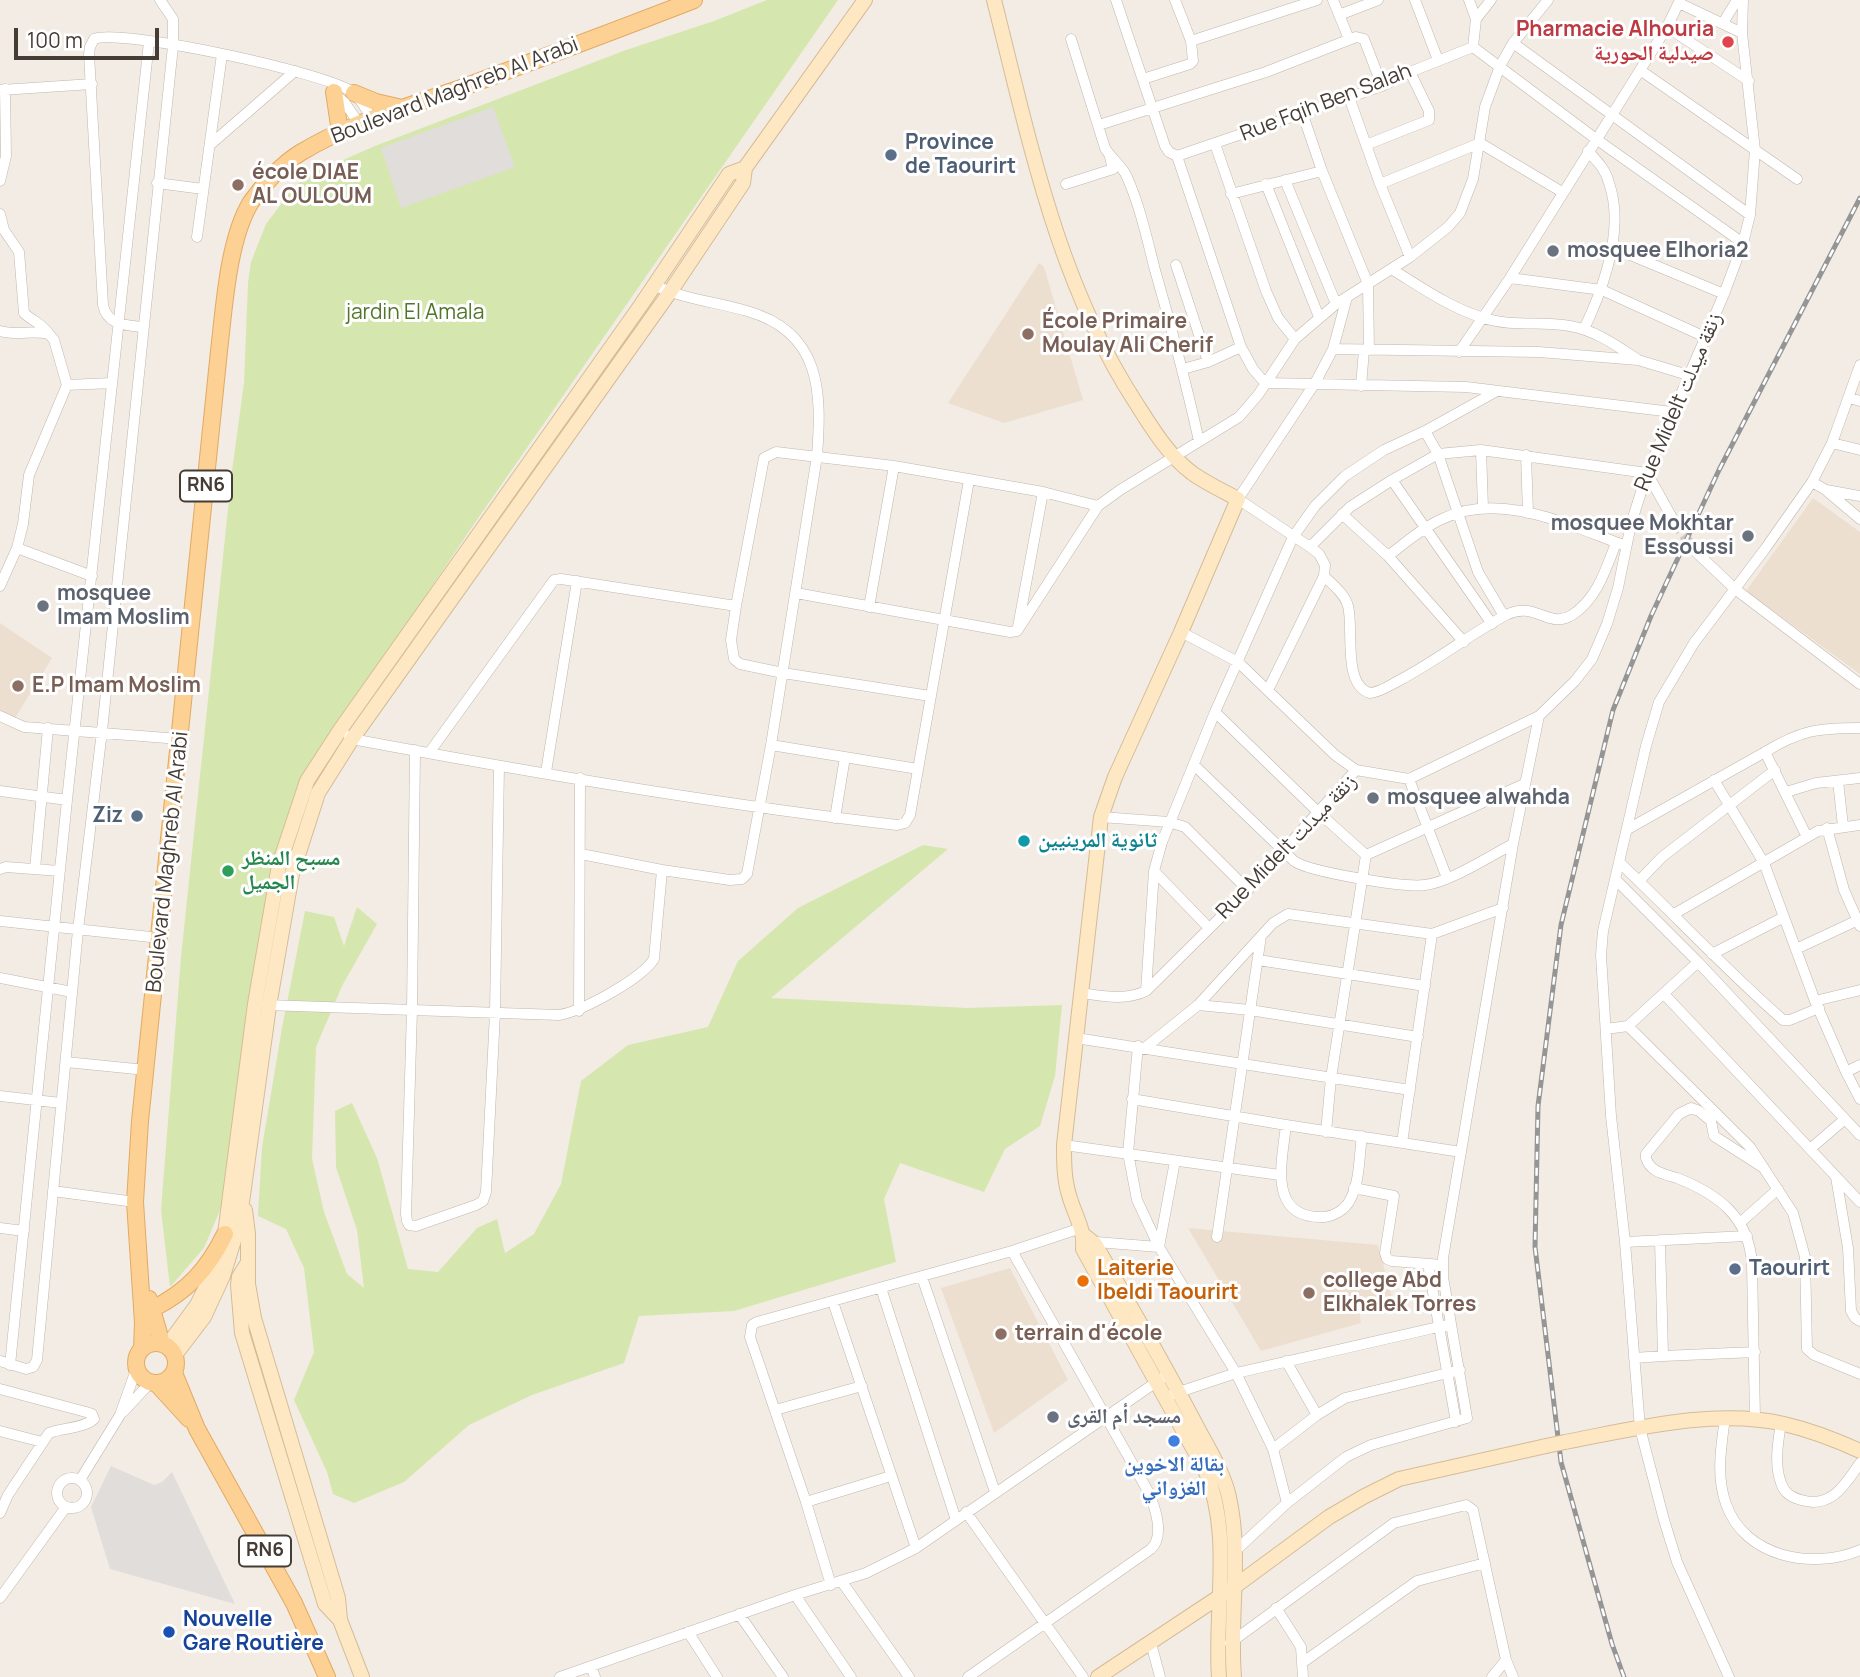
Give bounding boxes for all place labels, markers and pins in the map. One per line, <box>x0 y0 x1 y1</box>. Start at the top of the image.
place label: Pharmacie Alhouria صيدلية الحورية <box>1516 17 1714 67</box>
marker: Pharmacie Alhouria صيدلية الحورية <box>1720 34 1736 50</box>
place label: Province de Taourirt <box>905 130 1016 180</box>
marker: Province de Taourirt <box>883 147 899 163</box>
place label: école DIAE AL OULOUM <box>252 160 372 210</box>
marker: école DIAE AL OULOUM <box>230 177 246 193</box>
place label: mosquee Elhoria2 <box>1567 238 1749 264</box>
marker: mosquee Elhoria2 <box>1545 243 1561 259</box>
place label: École Primaire Moulay Ali Cherif <box>1042 309 1213 359</box>
marker: École Primaire Moulay Ali Cherif <box>1020 326 1036 342</box>
place label: mosquee Mokhtar Essoussi <box>1551 511 1734 561</box>
marker: mosquee Mokhtar Essoussi <box>1740 528 1756 544</box>
place label: mosquee Imam Moslim <box>57 581 190 631</box>
marker: mosquee Imam Moslim <box>35 598 51 614</box>
place label: E.P Imam Moslim <box>32 673 201 699</box>
marker: E.P Imam Moslim <box>10 678 26 694</box>
place label: mosquee alwahda <box>1387 785 1570 811</box>
marker: mosquee alwahda <box>1365 790 1381 806</box>
place label: Ziz <box>92 803 123 829</box>
marker: Ziz <box>129 808 145 824</box>
place label: ثانوية المرينيين <box>1038 828 1157 854</box>
marker: ثانوية المرينيين <box>1016 833 1032 849</box>
place label: مسبح المنظر الجميل <box>242 846 341 896</box>
marker: مسبح المنظر الجميل <box>220 863 236 879</box>
place label: Laiterie lbeldi Taourirt <box>1097 1256 1239 1306</box>
place label: Taourirt <box>1749 1256 1830 1282</box>
marker: Taourirt <box>1727 1261 1743 1277</box>
place label: college Abd Elkhalek Torres <box>1323 1268 1476 1318</box>
marker: Laiterie lbeldi Taourirt <box>1075 1273 1091 1289</box>
marker: college Abd Elkhalek Torres <box>1301 1285 1317 1301</box>
place label: terrain d'école <box>1015 1321 1162 1347</box>
marker: terrain d'école <box>993 1326 1009 1342</box>
place label: مسجد أم القرى <box>1067 1404 1181 1430</box>
marker: مسجد أم القرى <box>1045 1409 1061 1425</box>
marker: بقالة الاخوين الغزواني <box>1166 1433 1182 1449</box>
place label: بقالة الاخوين الغزواني <box>1124 1452 1224 1502</box>
place label: Nouvelle Gare Routière <box>183 1607 324 1657</box>
marker: Nouvelle Gare Routière <box>161 1624 177 1640</box>

